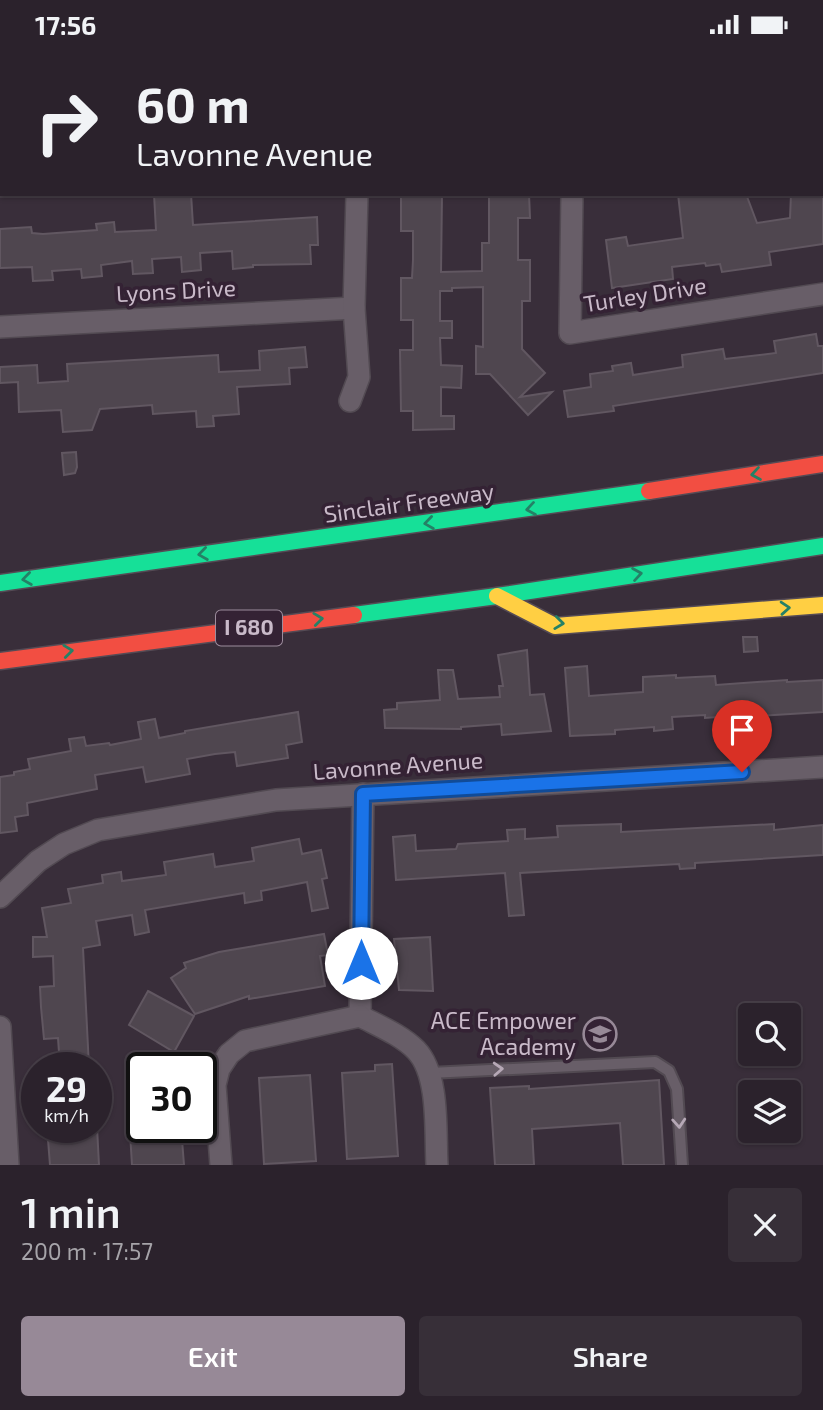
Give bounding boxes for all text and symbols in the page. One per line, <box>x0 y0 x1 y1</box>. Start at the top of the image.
text: 17:56 <box>35 9 96 40</box>
text: 60 m <box>136 74 250 133</box>
icon: right <box>21 77 112 168</box>
text: Lavonne Avenue <box>136 134 373 172</box>
street label: Turley Drive <box>581 270 708 318</box>
street label: Lyons Drive <box>115 273 237 307</box>
one-way arrow <box>750 467 761 482</box>
street label: Sinclair Freeway <box>322 476 496 528</box>
one-way arrow <box>525 501 537 516</box>
one-way arrow <box>423 515 434 530</box>
one-way arrow <box>197 546 209 561</box>
one-way arrow <box>631 567 643 582</box>
one-way arrow <box>21 571 33 586</box>
one-way arrow <box>780 601 791 616</box>
road number: I 680 <box>216 611 282 645</box>
one-way arrow <box>312 612 323 627</box>
one-way arrow <box>553 615 564 630</box>
one-way arrow <box>62 644 73 659</box>
pin <box>712 700 772 772</box>
icon: arrive <box>723 711 761 749</box>
street label: Lavonne Avenue <box>312 745 484 785</box>
position arrow <box>324 926 398 1000</box>
map controls <box>738 1003 801 1143</box>
button: search <box>738 1003 801 1066</box>
place label: ACE Empower Academy <box>431 1006 576 1060</box>
school or university icon: ACE Empower Academy <box>581 1015 619 1053</box>
speed limit sign: 30 <box>126 1052 217 1143</box>
one-way arrow <box>493 1062 504 1077</box>
text: 29 <box>46 1067 87 1109</box>
button: layers <box>738 1080 801 1143</box>
text: km/h <box>44 1104 89 1126</box>
one-way arrow <box>671 1118 686 1129</box>
text: 1 min <box>21 1186 121 1236</box>
button: close <box>728 1188 802 1262</box>
text: 200 m · 17:57 <box>21 1237 153 1265</box>
button: Exit <box>21 1316 405 1396</box>
button: Share <box>419 1316 802 1396</box>

